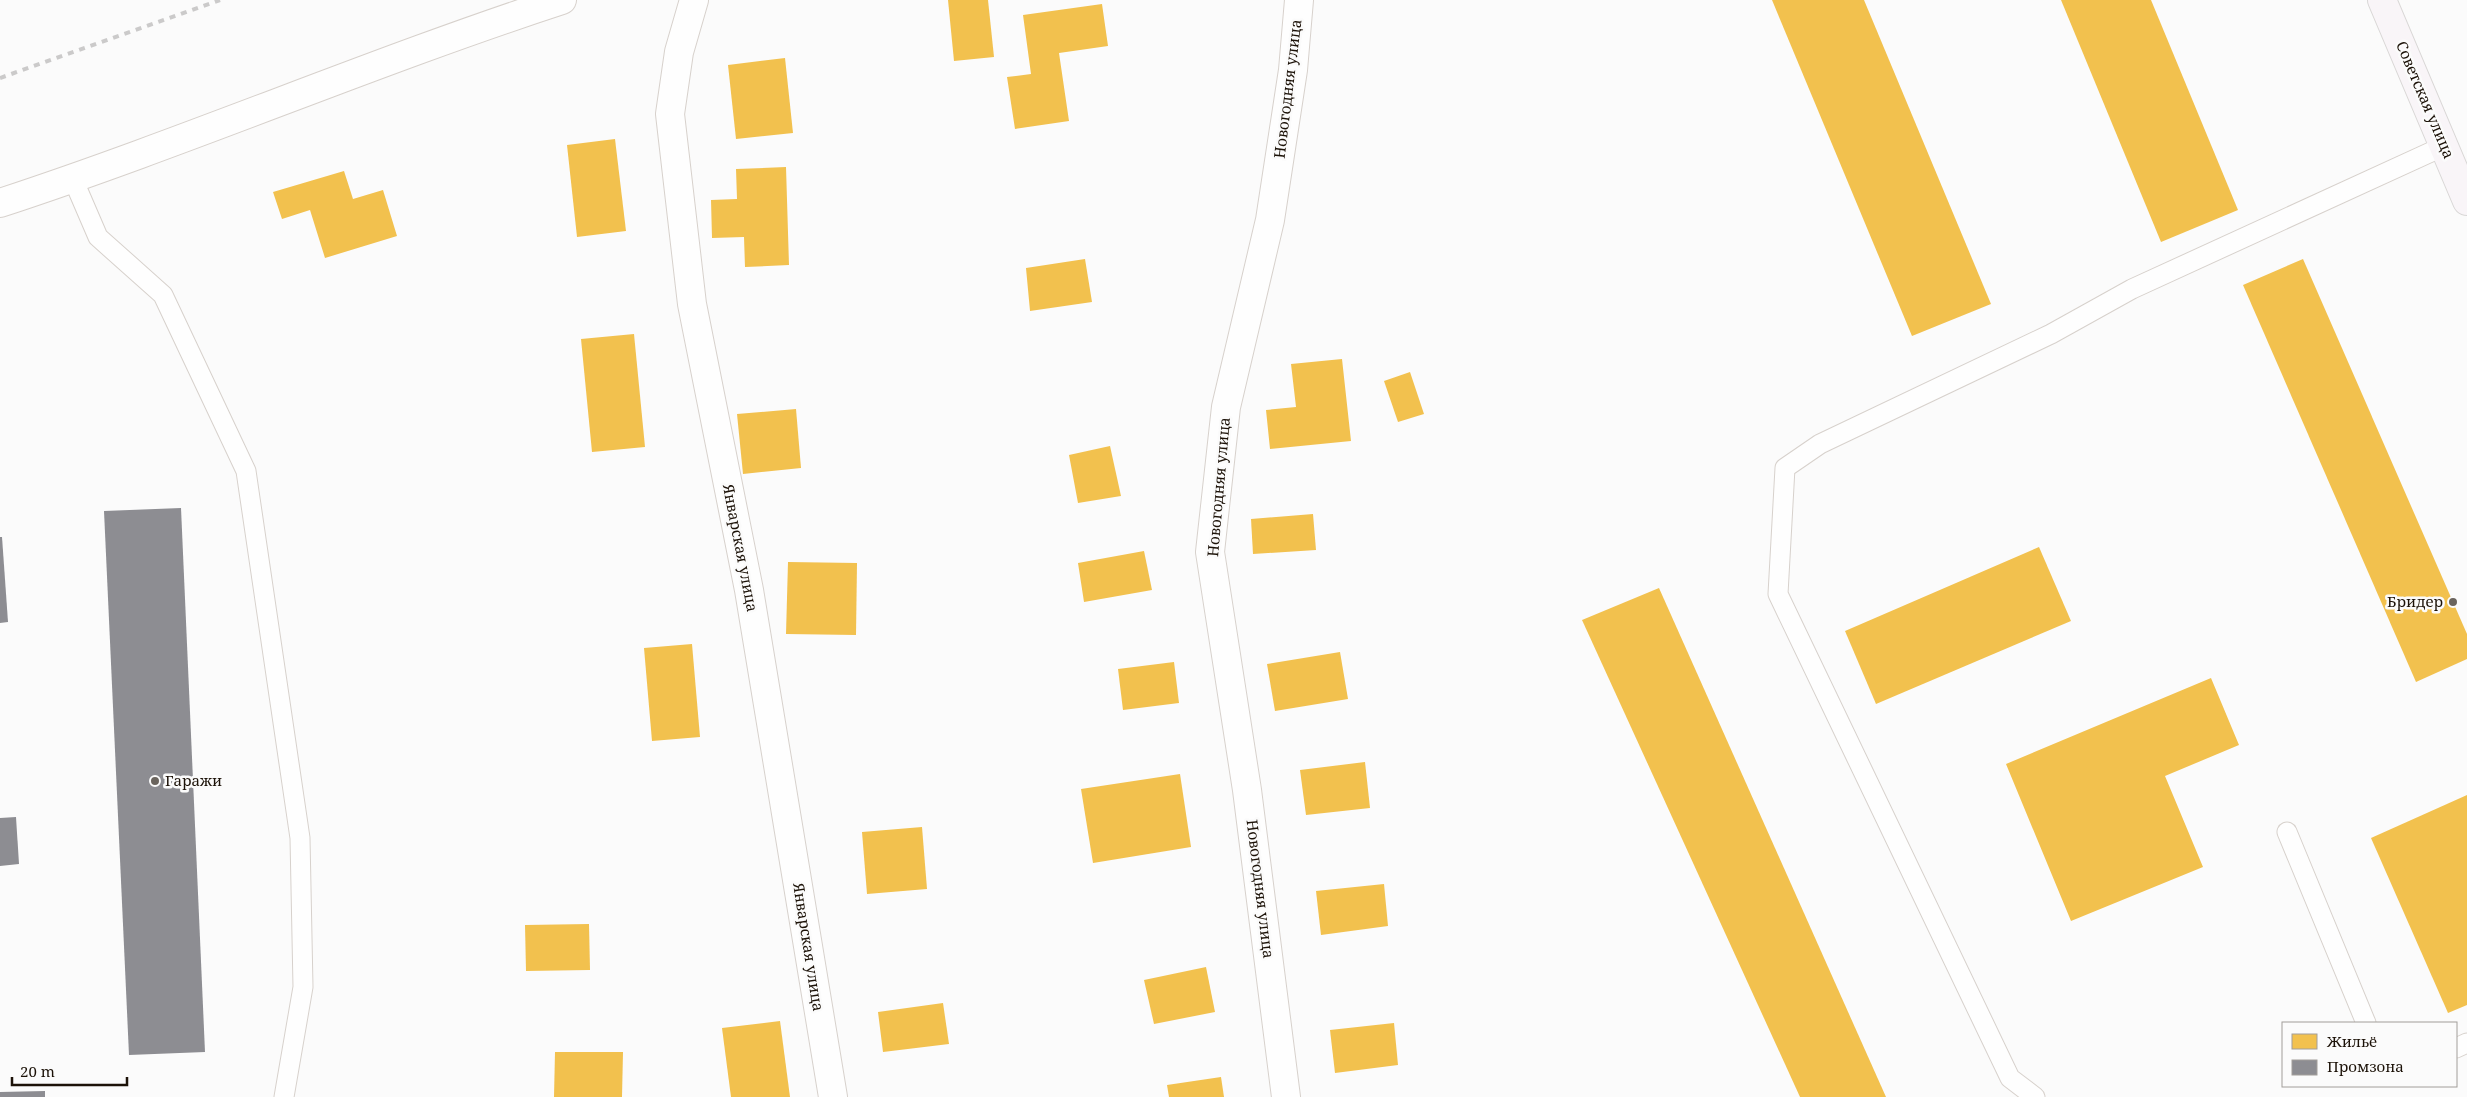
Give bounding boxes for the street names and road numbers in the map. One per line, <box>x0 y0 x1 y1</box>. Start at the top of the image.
street label: Новогодняя улица <box>1269 18 1305 160</box>
street label: Советская улица <box>2392 38 2460 161</box>
street label: Новогодняя улица <box>1202 416 1234 558</box>
street label: Январская улица <box>719 481 763 613</box>
street label: Новогодняя улица <box>1243 818 1279 960</box>
street label: Январская улица <box>789 880 829 1013</box>

